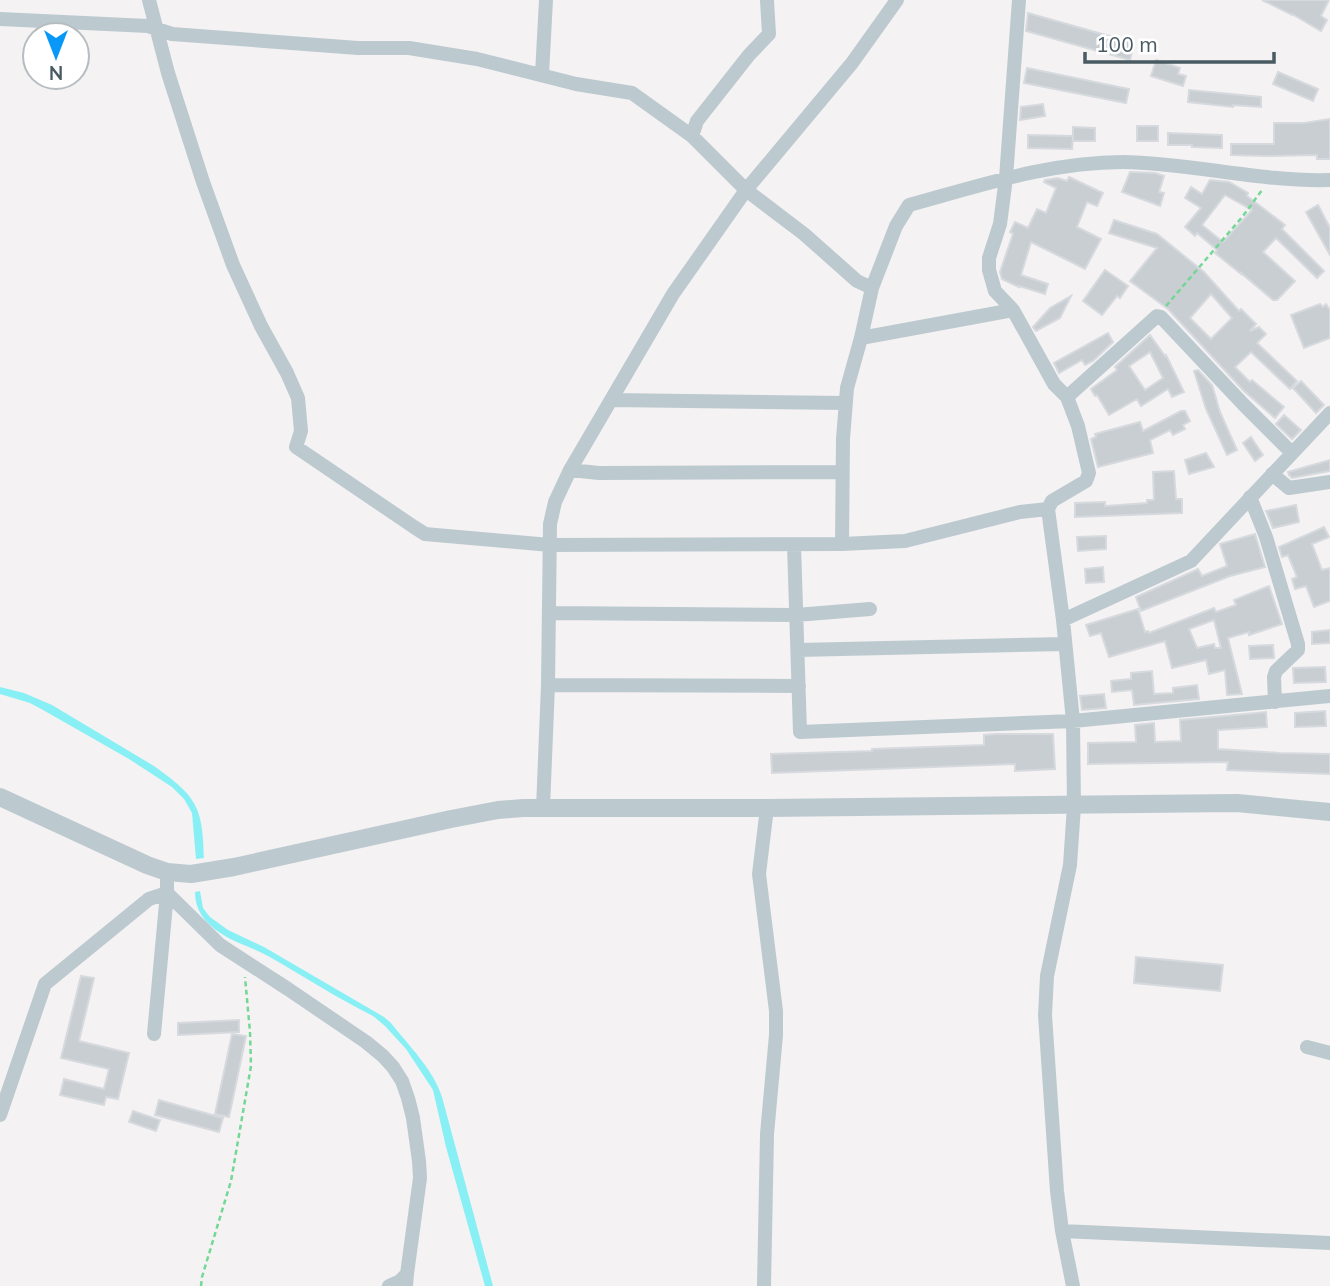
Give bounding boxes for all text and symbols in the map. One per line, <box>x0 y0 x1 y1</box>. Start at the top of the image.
north arrow <box>21 21 91 91</box>
scale bar <box>1085 21 1274 65</box>
text: 100 m <box>1096 31 1158 57</box>
text: N <box>49 61 63 85</box>

